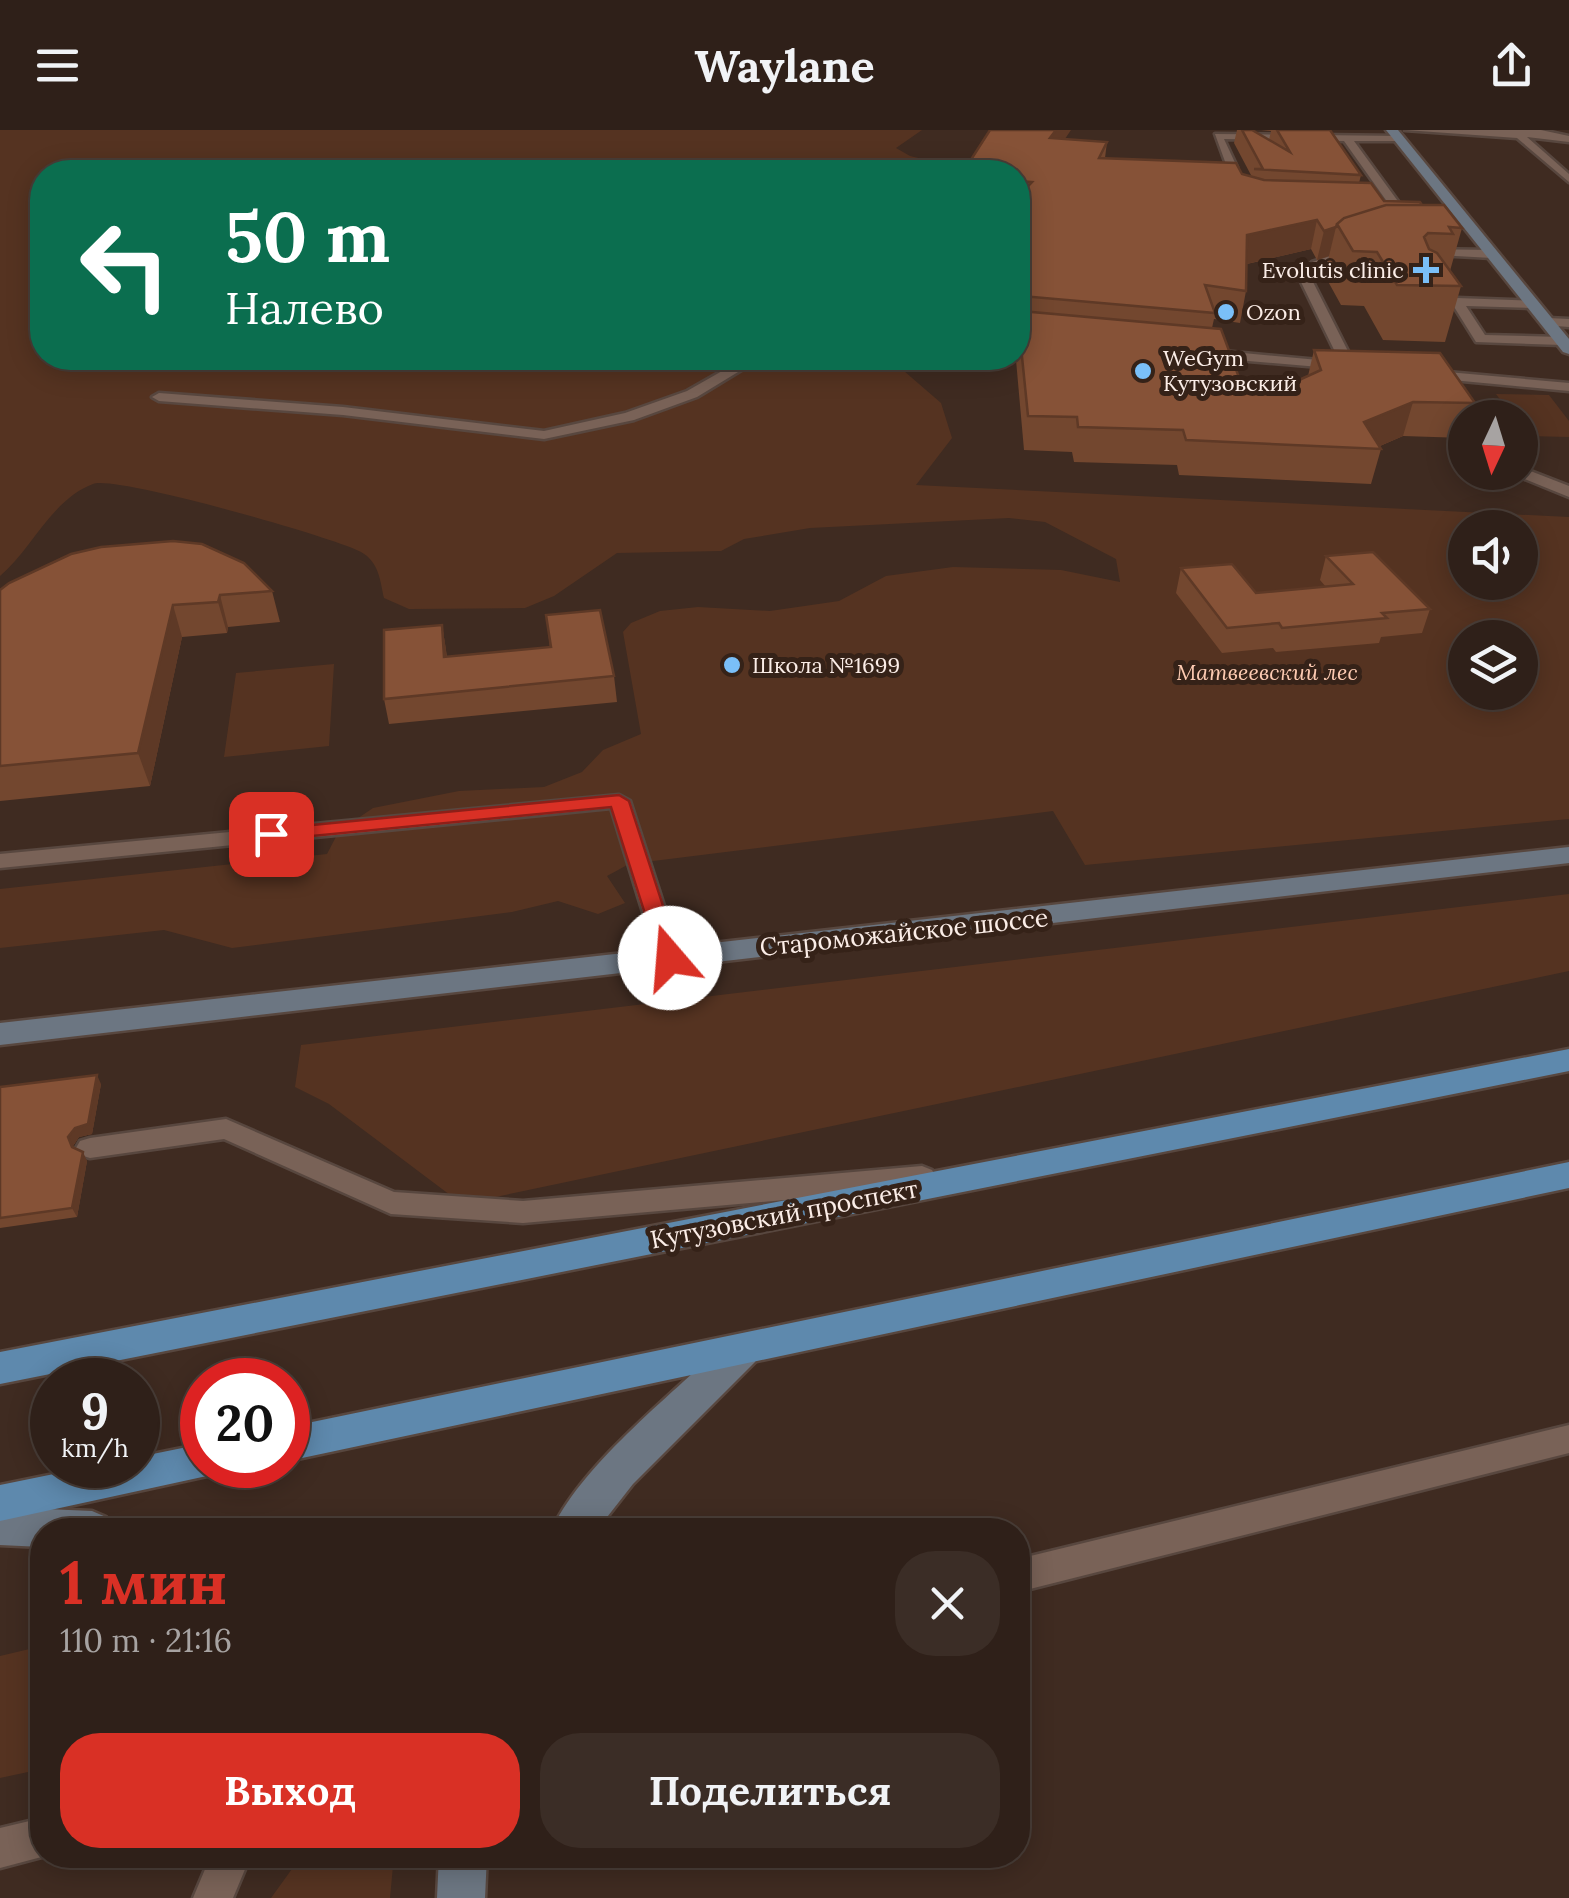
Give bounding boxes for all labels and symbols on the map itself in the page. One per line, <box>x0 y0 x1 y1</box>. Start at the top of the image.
place label: Evolutis clinic <box>1262 256 1404 284</box>
marker: Evolutis clinic <box>1413 257 1439 283</box>
place label: Ozon <box>1246 298 1301 326</box>
marker: Ozon <box>1215 301 1237 323</box>
place label: WeGym Кутузовский <box>1163 344 1297 397</box>
marker: WeGym Кутузовский <box>1132 360 1154 382</box>
north arrow <box>1448 400 1538 490</box>
place label: Школа №1699 <box>752 651 900 679</box>
marker: Школа №1699 <box>721 654 743 676</box>
park label: Матвеевский лес <box>1176 658 1358 686</box>
pin <box>229 792 314 877</box>
street label: Староможайское шоссе <box>758 901 1050 963</box>
position arrow <box>618 906 722 1010</box>
street label: Кутузовский проспект <box>647 1172 921 1256</box>
speed limit sign: 20 <box>180 1358 310 1488</box>

